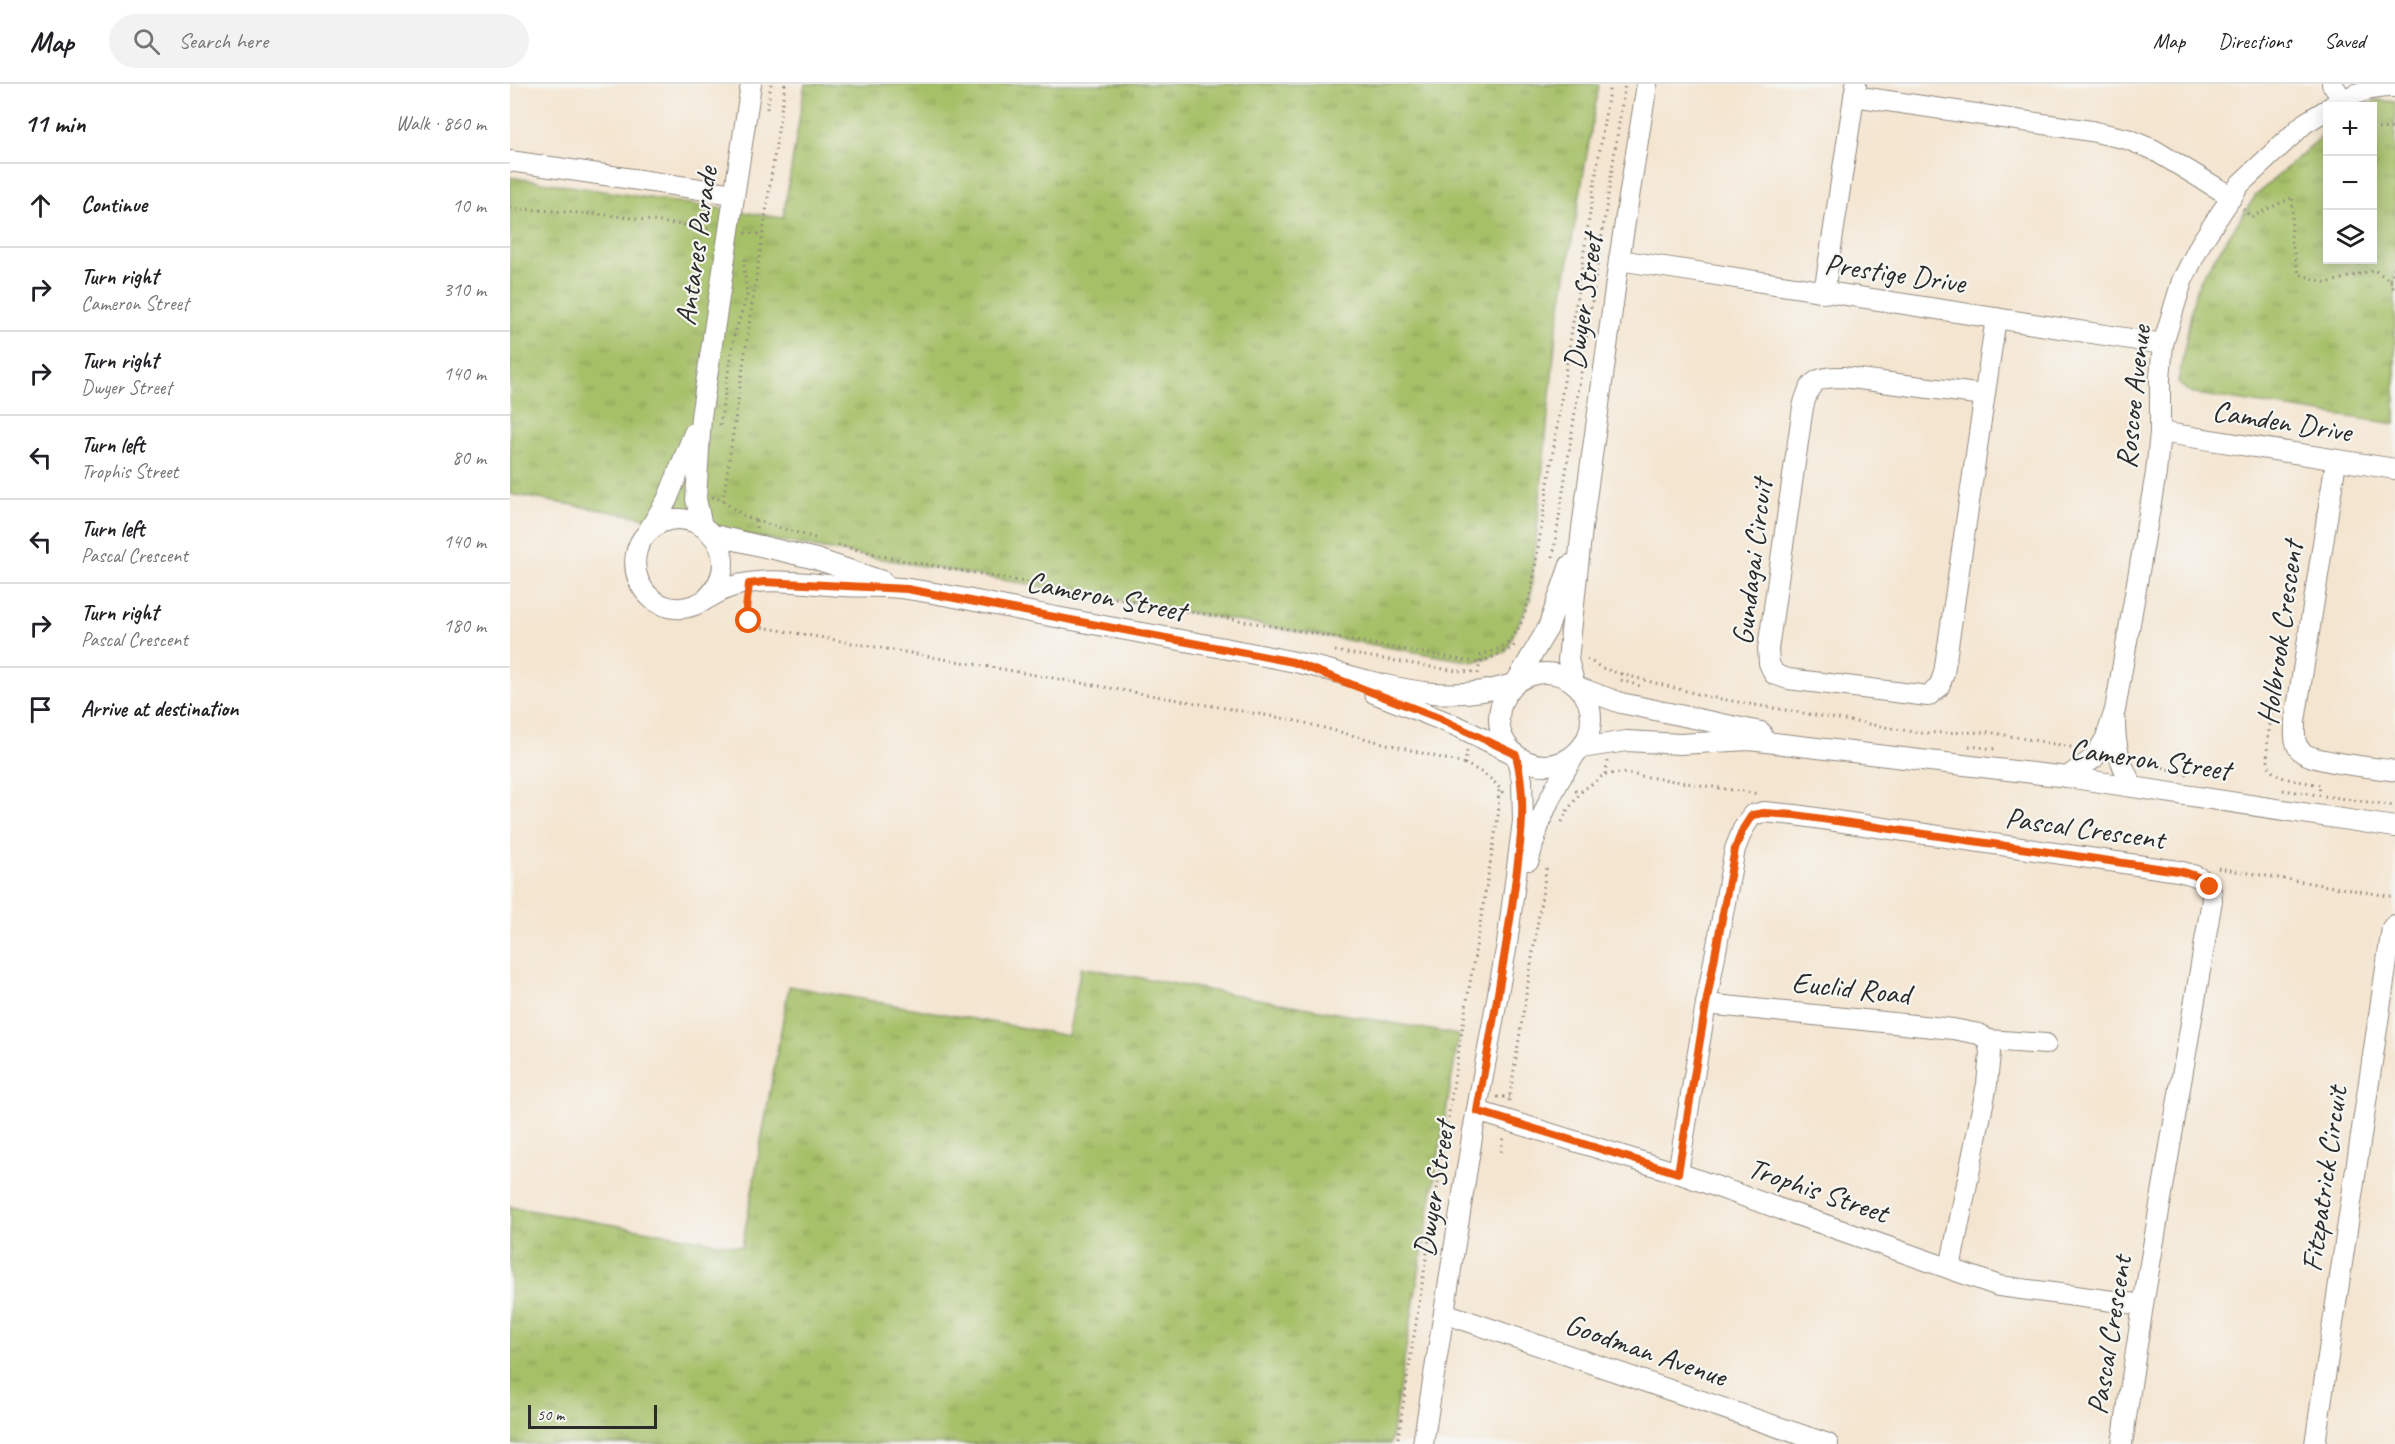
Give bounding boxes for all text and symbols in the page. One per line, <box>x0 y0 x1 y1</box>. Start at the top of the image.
search box <box>109 14 529 68</box>
text: Map <box>30 24 73 59</box>
icon: search <box>130 25 163 58</box>
text: Search here <box>178 27 268 55</box>
text: Map <box>2153 28 2185 54</box>
text: Directions <box>2218 28 2291 54</box>
text: Saved <box>2324 28 2365 54</box>
map controls <box>2323 102 2377 264</box>
button: + <box>2323 102 2377 156</box>
text: 11 min <box>24 107 86 140</box>
text: Walk · 860 m <box>396 111 486 136</box>
button: − <box>2323 156 2377 210</box>
street label: Antares Parade <box>666 162 726 328</box>
icon: ahead <box>24 189 57 222</box>
text: Continue <box>81 191 147 219</box>
text: 10 m <box>452 193 486 218</box>
button: layers <box>2323 210 2377 264</box>
street label: Dwyer Street <box>1555 228 1612 372</box>
street label: Prestige Drive <box>1822 244 1970 302</box>
text: Turn right <box>81 263 158 291</box>
icon: right <box>24 273 57 306</box>
text: 310 m <box>443 277 486 302</box>
text: Cameron Street <box>81 291 189 316</box>
street label: Roscoe Avenue <box>2107 321 2160 471</box>
text: Turn right <box>81 347 158 375</box>
icon: right <box>24 357 57 390</box>
text: 140 m <box>443 361 486 386</box>
text: Dwyer Street <box>81 375 172 400</box>
street label: Camden Drive <box>2210 391 2356 451</box>
text: Turn left <box>81 431 145 459</box>
icon: left <box>24 441 57 474</box>
text: 80 m <box>452 445 486 470</box>
text: Trophis Street <box>81 459 178 484</box>
street label: Gundagai Circuit <box>1723 473 1782 647</box>
text: Turn left <box>81 515 145 543</box>
icon: left <box>24 525 57 558</box>
text: 140 m <box>443 529 486 554</box>
street label: Holbrook Crescent <box>2248 535 2312 727</box>
text: Pascal Crescent <box>81 543 188 568</box>
street label: Cameron Street <box>1023 562 1193 631</box>
text: Turn right <box>81 599 158 627</box>
route start <box>735 607 761 633</box>
icon: right <box>24 609 57 642</box>
text: 180 m <box>443 613 486 638</box>
text: Pascal Crescent <box>81 627 188 652</box>
icon: arrive <box>24 693 57 726</box>
text: Arrive at destination <box>81 695 238 723</box>
street label: Cameron Street <box>2067 729 2237 790</box>
street label: Pascal Crescent <box>2003 798 2170 858</box>
route end <box>2196 873 2222 899</box>
street label: Euclid Road <box>1790 963 1916 1014</box>
street label: Fitzpatrick Circuit <box>2292 1081 2356 1274</box>
street label: Dwyer Street <box>1405 1115 1464 1259</box>
street label: Trophis Street <box>1743 1148 1896 1233</box>
street label: Pascal Crescent <box>2078 1250 2141 1417</box>
street label: Goodman Avenue <box>1560 1305 1734 1396</box>
scale bar <box>528 1402 657 1430</box>
text: 50 m <box>537 1405 564 1425</box>

